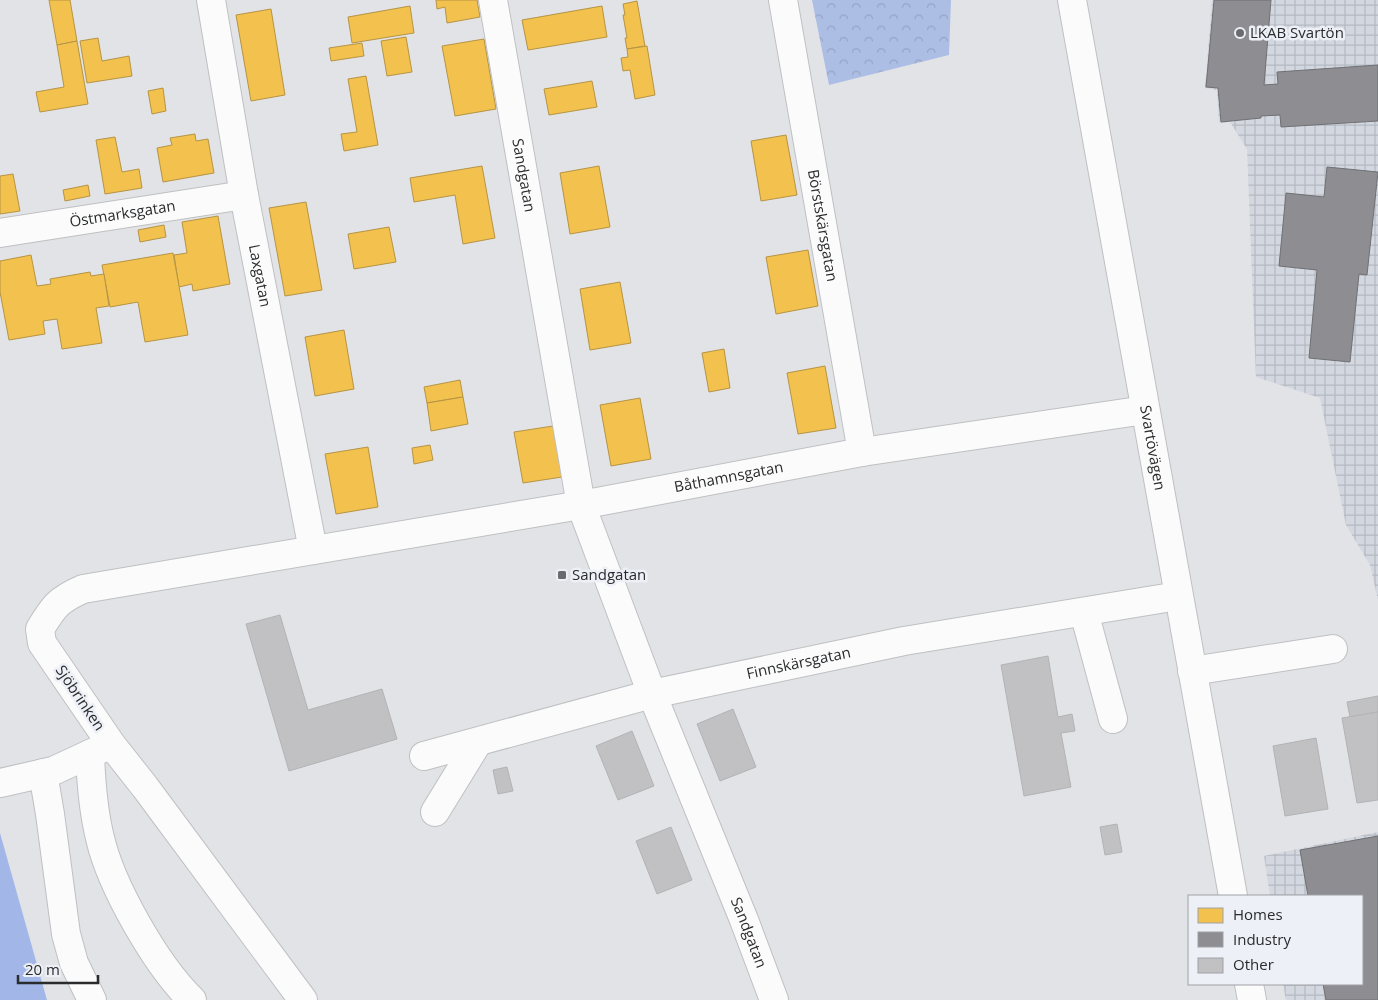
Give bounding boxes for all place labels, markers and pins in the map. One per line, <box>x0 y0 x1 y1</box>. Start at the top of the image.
place label: LKAB Svartön <box>1250 22 1344 42</box>
marker: LKAB Svartön <box>1234 27 1246 39</box>
place label: Sandgatan <box>572 564 646 584</box>
marker: Sandgatan <box>556 569 568 581</box>

